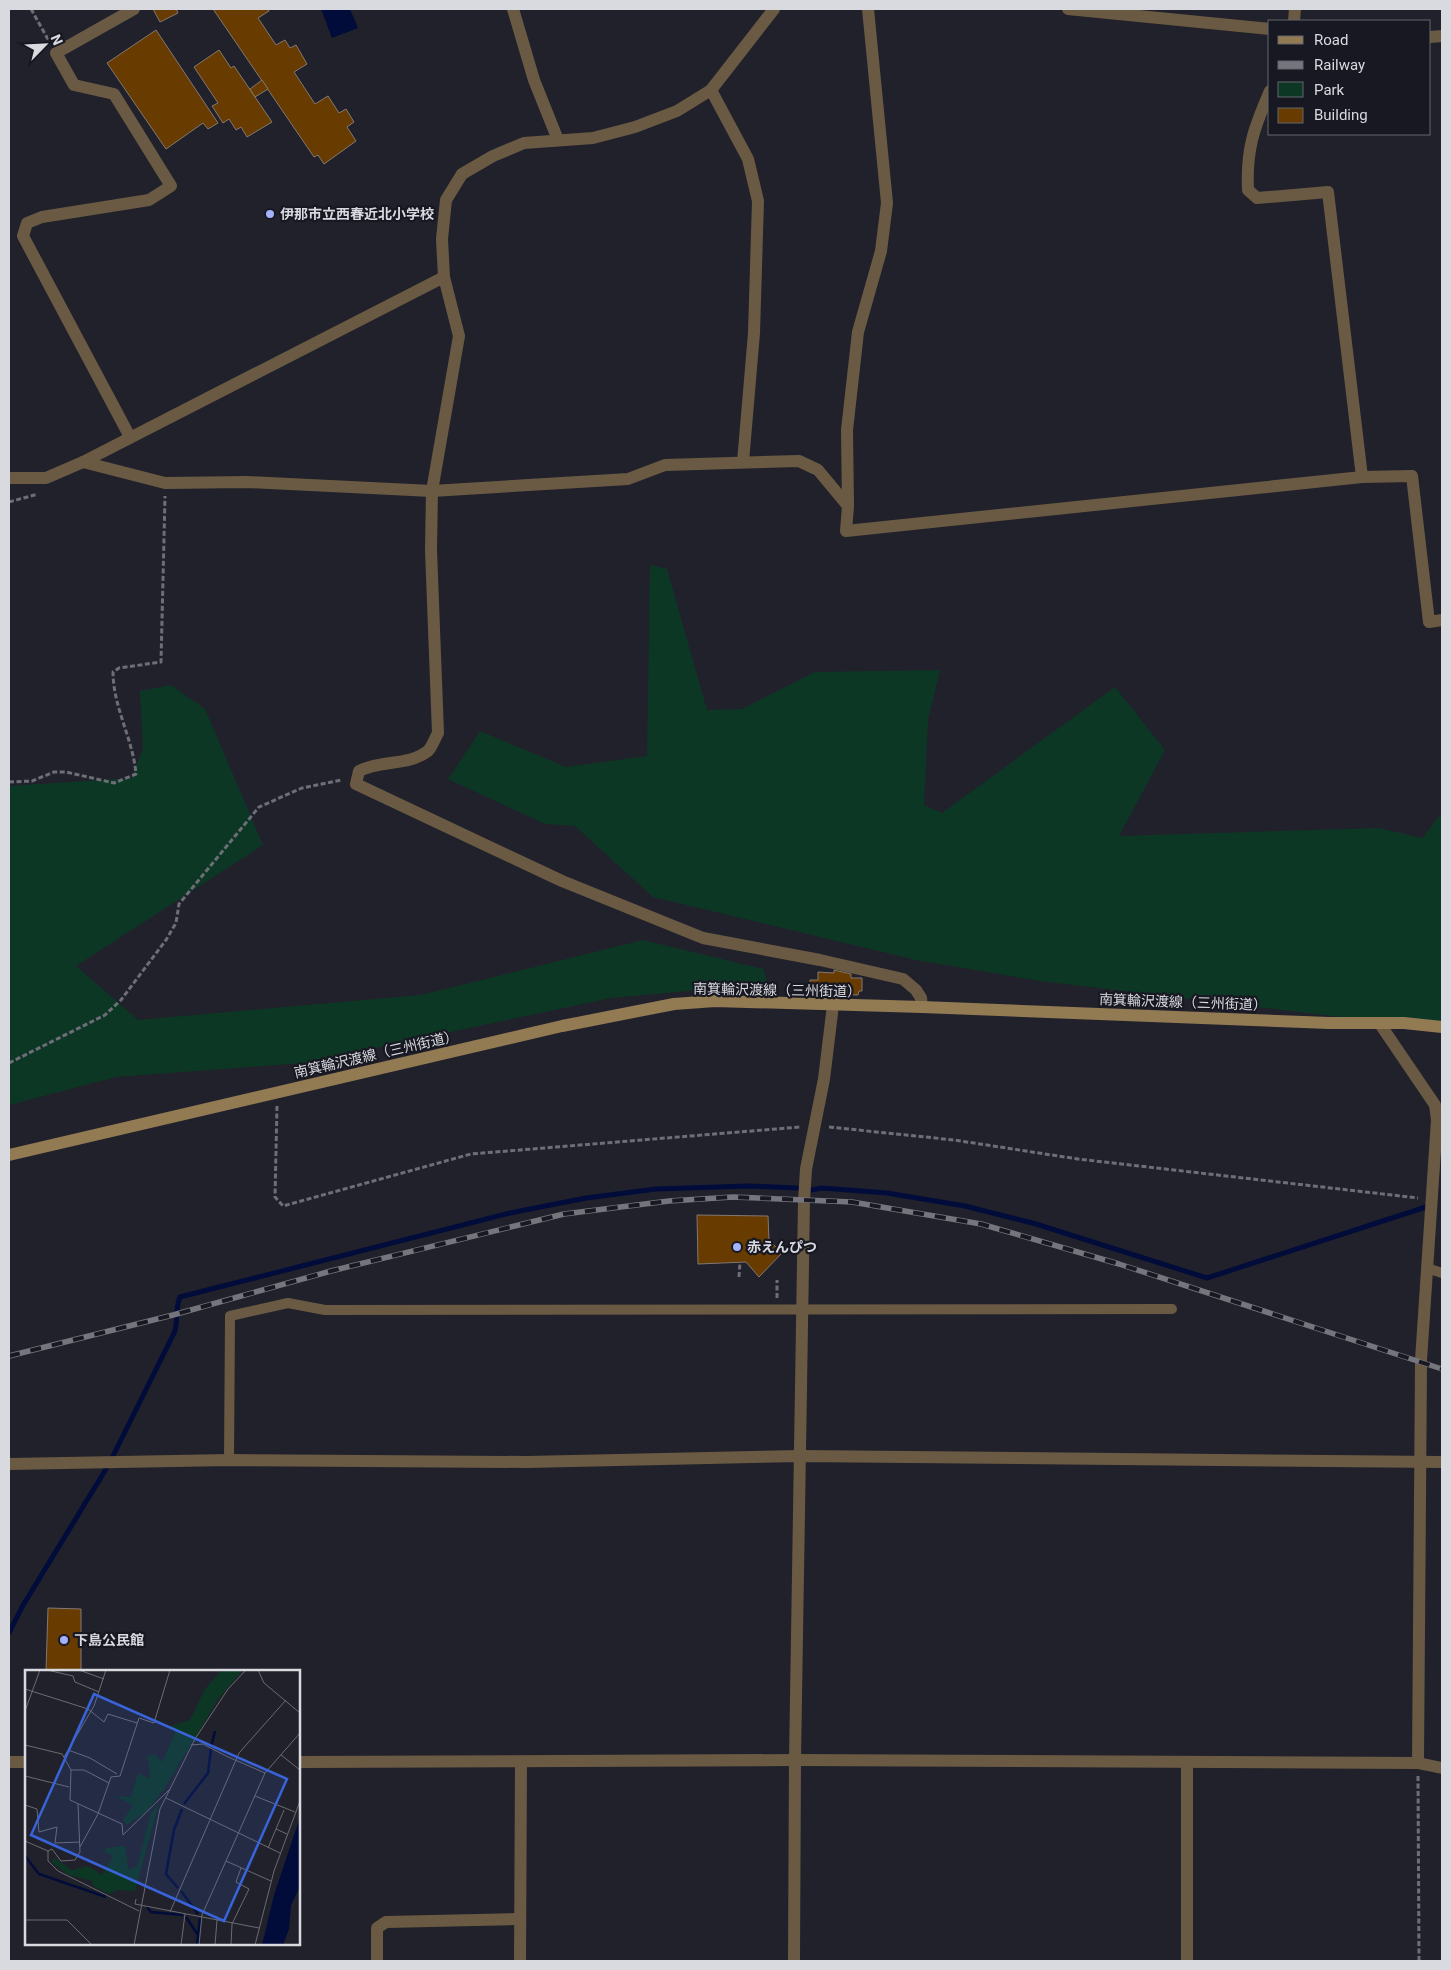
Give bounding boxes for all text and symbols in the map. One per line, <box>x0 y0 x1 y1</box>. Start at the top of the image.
north arrow <box>20 20 70 70</box>
legend <box>1268 20 1431 135</box>
text: Road <box>1314 31 1348 49</box>
text: N <box>48 32 66 47</box>
text: Railway <box>1314 56 1365 74</box>
text: Park <box>1314 81 1345 99</box>
text: Building <box>1314 106 1368 124</box>
place label: 伊那市立西春近北小学校 <box>280 206 434 222</box>
marker: 伊那市立西春近北小学校 <box>264 208 276 220</box>
street label: 南箕輪沢渡線（三州街道） <box>693 981 861 999</box>
street label: 南箕輪沢渡線（三州街道） <box>1099 991 1267 1013</box>
street label: 南箕輪沢渡線（三州街道） <box>292 1027 460 1081</box>
place label: 赤えんぴつ <box>747 1239 817 1255</box>
marker: 赤えんぴつ <box>731 1241 743 1253</box>
place label: 下島公民館 <box>74 1632 144 1648</box>
marker: 下島公民館 <box>58 1634 70 1646</box>
inset map <box>25 1670 300 1945</box>

